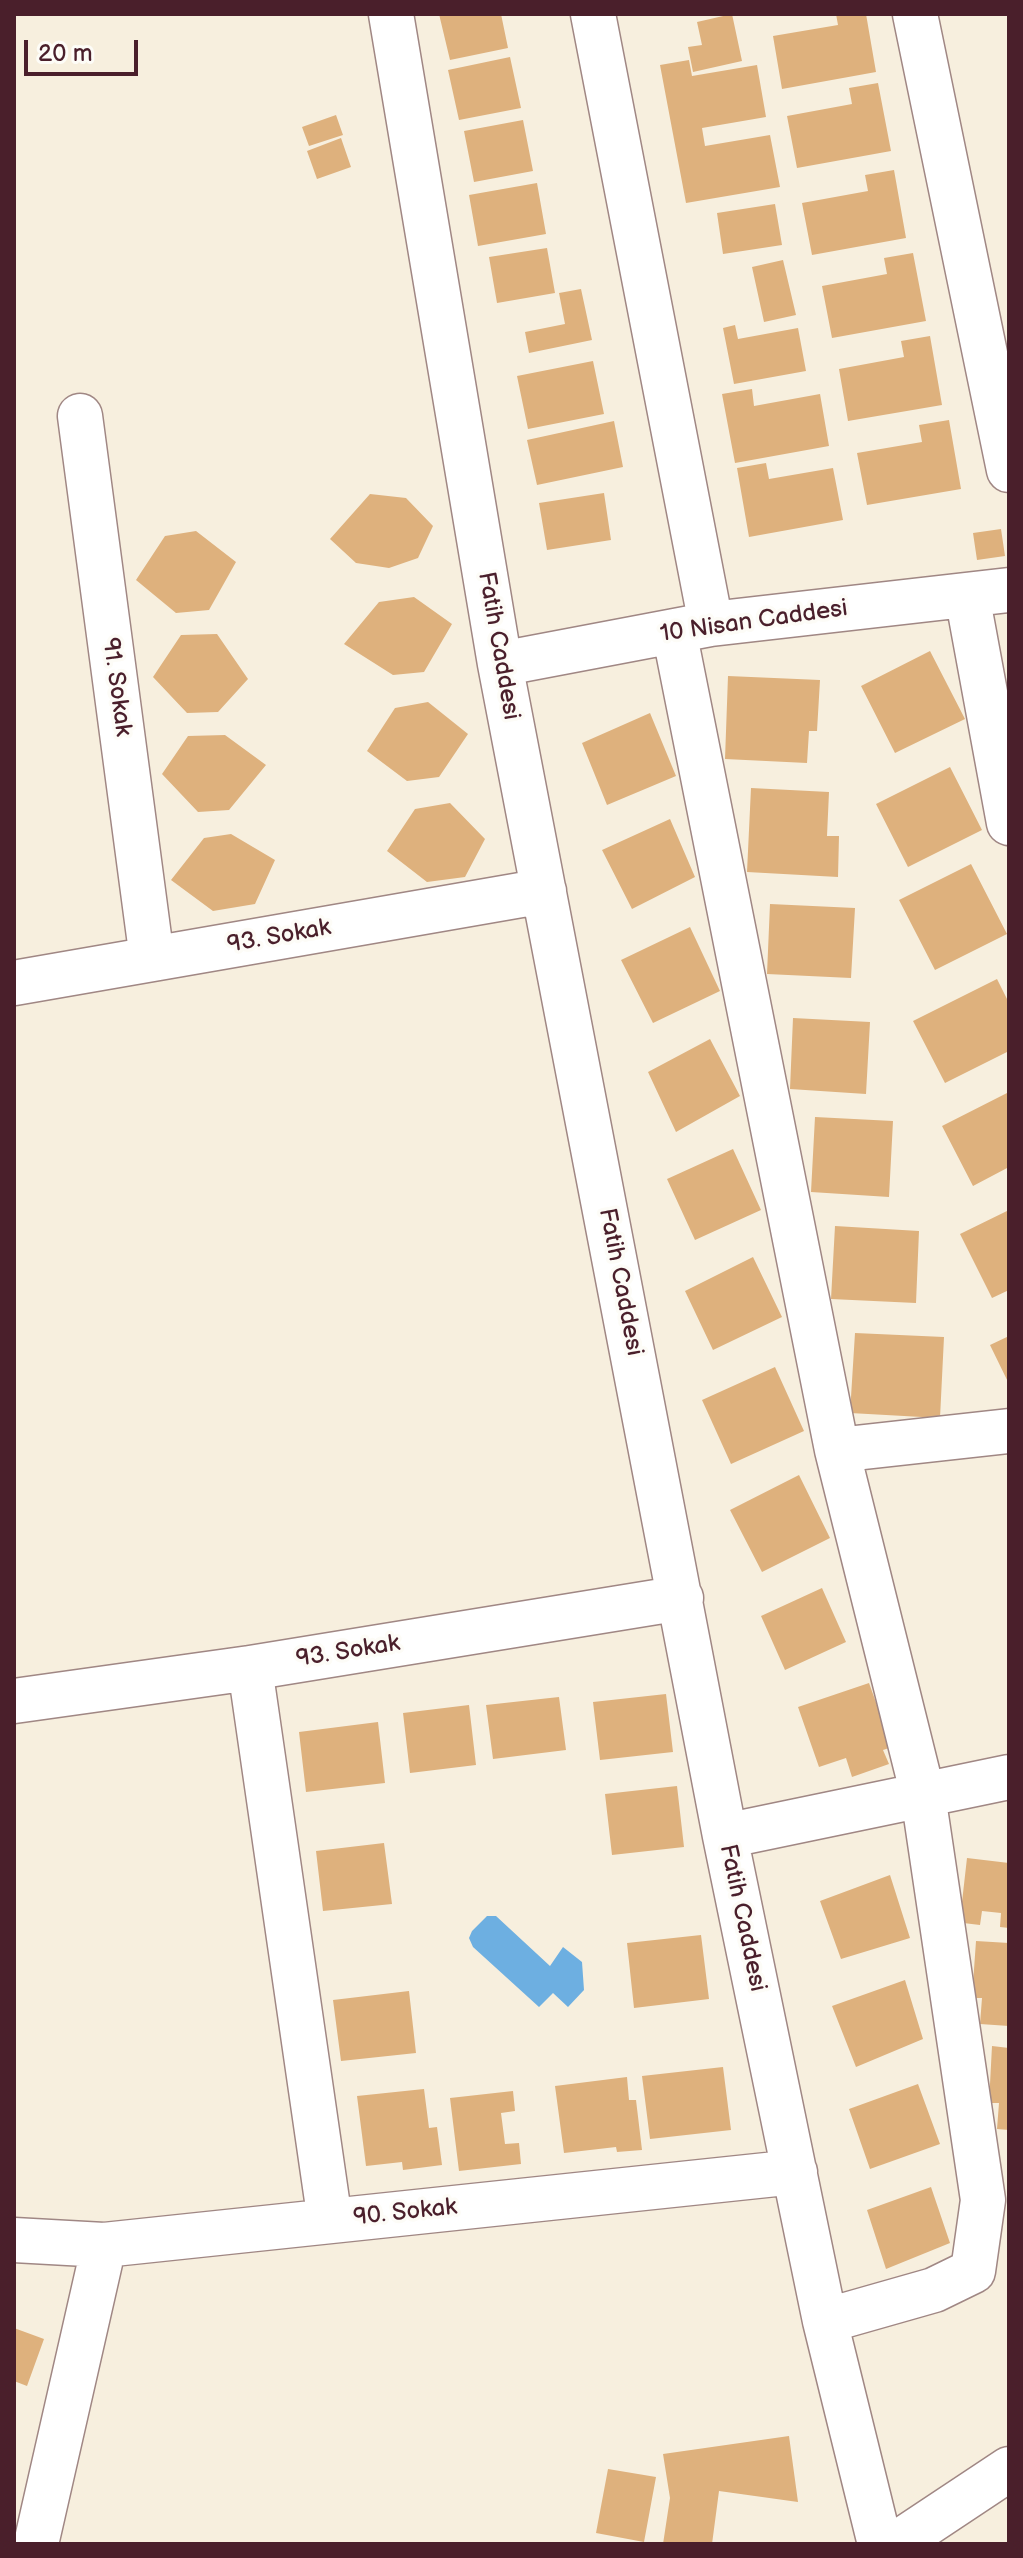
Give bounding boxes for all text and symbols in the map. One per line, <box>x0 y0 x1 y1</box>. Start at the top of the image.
scale bar <box>28 24 142 74</box>
text: 20 m <box>38 39 93 68</box>
street label: Fatih Caddesi <box>471 570 525 722</box>
street label: 10 Nisan Caddesi <box>658 595 850 649</box>
street label: 91. Sokak <box>95 636 137 738</box>
street label: 93. Sokak <box>225 914 333 960</box>
street label: Fatih Caddesi <box>592 1206 648 1358</box>
street label: 93. Sokak <box>294 1630 402 1674</box>
street label: Fatih Caddesi <box>712 1842 772 1994</box>
street label: 90. Sokak <box>352 2193 458 2233</box>

